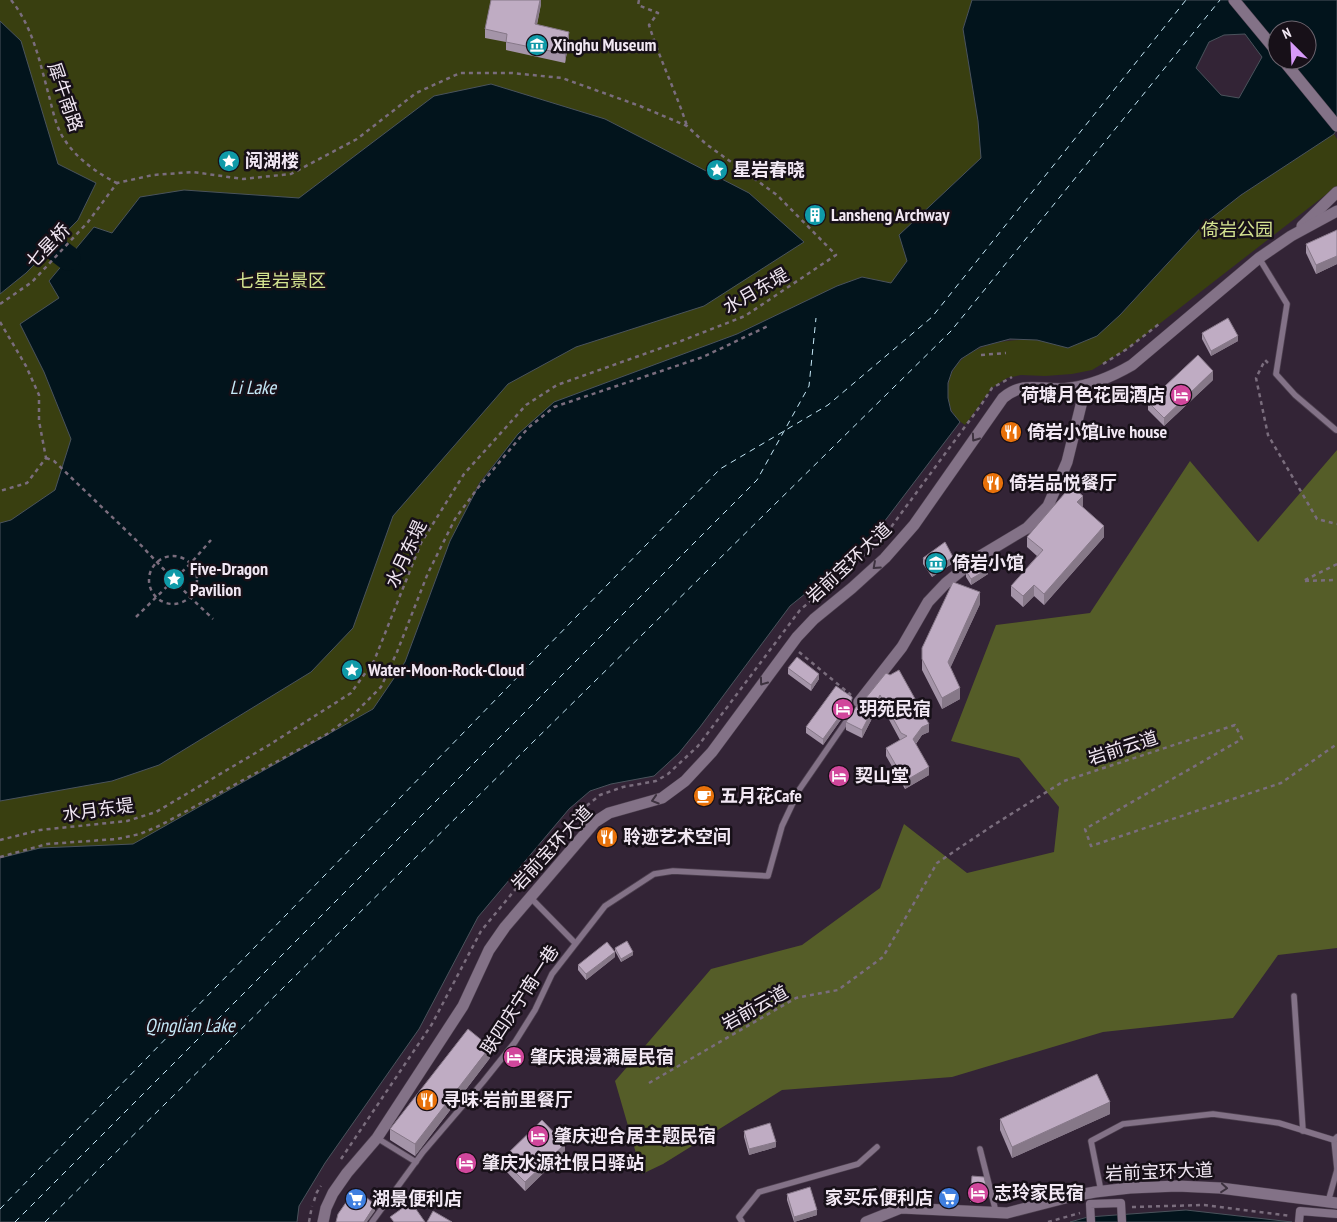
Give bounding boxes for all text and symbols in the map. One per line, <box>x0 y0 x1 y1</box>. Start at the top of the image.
north arrow <box>1267 20 1317 70</box>
text: N <box>1280 23 1294 43</box>
museum icon: Xinghu Museum <box>525 33 549 57</box>
place label: Xinghu Museum <box>553 33 656 56</box>
street label: 犀牛南路 <box>43 59 88 135</box>
place icon: 阅湖楼 <box>217 149 241 173</box>
place label: 阅湖楼 <box>245 149 299 172</box>
place icon: 星岩春晓 <box>705 158 729 182</box>
place label: 星岩春晓 <box>733 158 805 181</box>
building icon: Lansheng Archway <box>803 203 827 227</box>
place label: Lansheng Archway <box>831 203 950 226</box>
street label: 七星桥 <box>21 218 75 273</box>
park label: 倚岩公园 <box>1201 218 1273 241</box>
street label: 水月东堤 <box>719 263 793 319</box>
park label: 七星岩景区 <box>236 269 326 292</box>
water label: Li Lake <box>230 375 277 399</box>
place label: 荷塘月色花园酒店 <box>1021 383 1165 406</box>
hotel icon: 荷塘月色花园酒店 <box>1169 383 1193 407</box>
restaurant icon: 倚岩小馆Live house <box>999 420 1023 444</box>
place label: 倚岩小馆Live house <box>1027 420 1168 443</box>
one-way arrow <box>972 432 981 442</box>
restaurant icon: 倚岩品悦餐厅 <box>981 471 1005 495</box>
place label: 倚岩品悦餐厅 <box>1009 471 1117 494</box>
street label: 水月东堤 <box>380 516 431 591</box>
street label: 岩前宝环大道 <box>801 517 896 608</box>
museum icon: 倚岩小馆 <box>924 551 948 575</box>
place label: 倚岩小馆 <box>952 551 1024 574</box>
place label: Five-Dragon Pavilion <box>190 557 268 601</box>
one-way arrow <box>872 560 881 569</box>
place icon: Five-Dragon Pavilion <box>162 567 186 591</box>
place icon: Water-Moon-Rock-Cloud <box>340 658 364 682</box>
place label: Water-Moon-Rock-Cloud <box>367 658 524 681</box>
one-way arrow <box>761 676 769 685</box>
hotel icon: 玥苑民宿 <box>831 697 855 721</box>
place label: 玥苑民宿 <box>859 697 931 720</box>
street label: 岩前云道 <box>1085 725 1161 770</box>
hotel icon: 契山堂 <box>827 764 851 788</box>
place label: 契山堂 <box>855 764 909 787</box>
cafe icon: 五月花Cafe <box>692 784 716 808</box>
place label: 五月花Cafe <box>720 784 802 807</box>
street label: 水月东堤 <box>61 793 135 826</box>
one-way arrow <box>651 794 659 804</box>
street label: 岩前宝环大道 <box>506 800 597 895</box>
restaurant icon: 聆迹艺术空间 <box>595 825 619 849</box>
place label: 聆迹艺术空间 <box>623 825 731 848</box>
street label: 联四庆宁南一巷 <box>476 941 564 1059</box>
street label: 岩前云道 <box>718 980 792 1035</box>
water label: Qinglian Lake <box>145 1013 236 1037</box>
hotel icon: 肇庆浪漫满屋民宿 <box>502 1045 526 1069</box>
place label: 肇庆浪漫满屋民宿 <box>530 1045 674 1068</box>
restaurant icon: 寻味·岩前里餐厅 <box>415 1088 439 1112</box>
place label: 寻味·岩前里餐厅 <box>443 1088 573 1111</box>
hotel icon: 肇庆迎合居主题民宿 <box>526 1124 550 1148</box>
place label: 肇庆迎合居主题民宿 <box>554 1124 716 1147</box>
hotel icon: 肇庆水源社假日驿站 <box>454 1151 478 1175</box>
place label: 肇庆水源社假日驿站 <box>482 1151 644 1174</box>
street label: 岩前宝环大道 <box>1105 1158 1213 1185</box>
hotel icon: 志玲家民宿 <box>966 1181 990 1205</box>
place label: 志玲家民宿 <box>994 1181 1084 1204</box>
one-way arrow <box>1221 1183 1229 1194</box>
place label: 家买乐便利店 <box>825 1186 933 1209</box>
supermarket icon: 家买乐便利店 <box>937 1186 961 1210</box>
supermarket icon: 湖景便利店 <box>344 1187 368 1211</box>
place label: 湖景便利店 <box>372 1187 462 1210</box>

